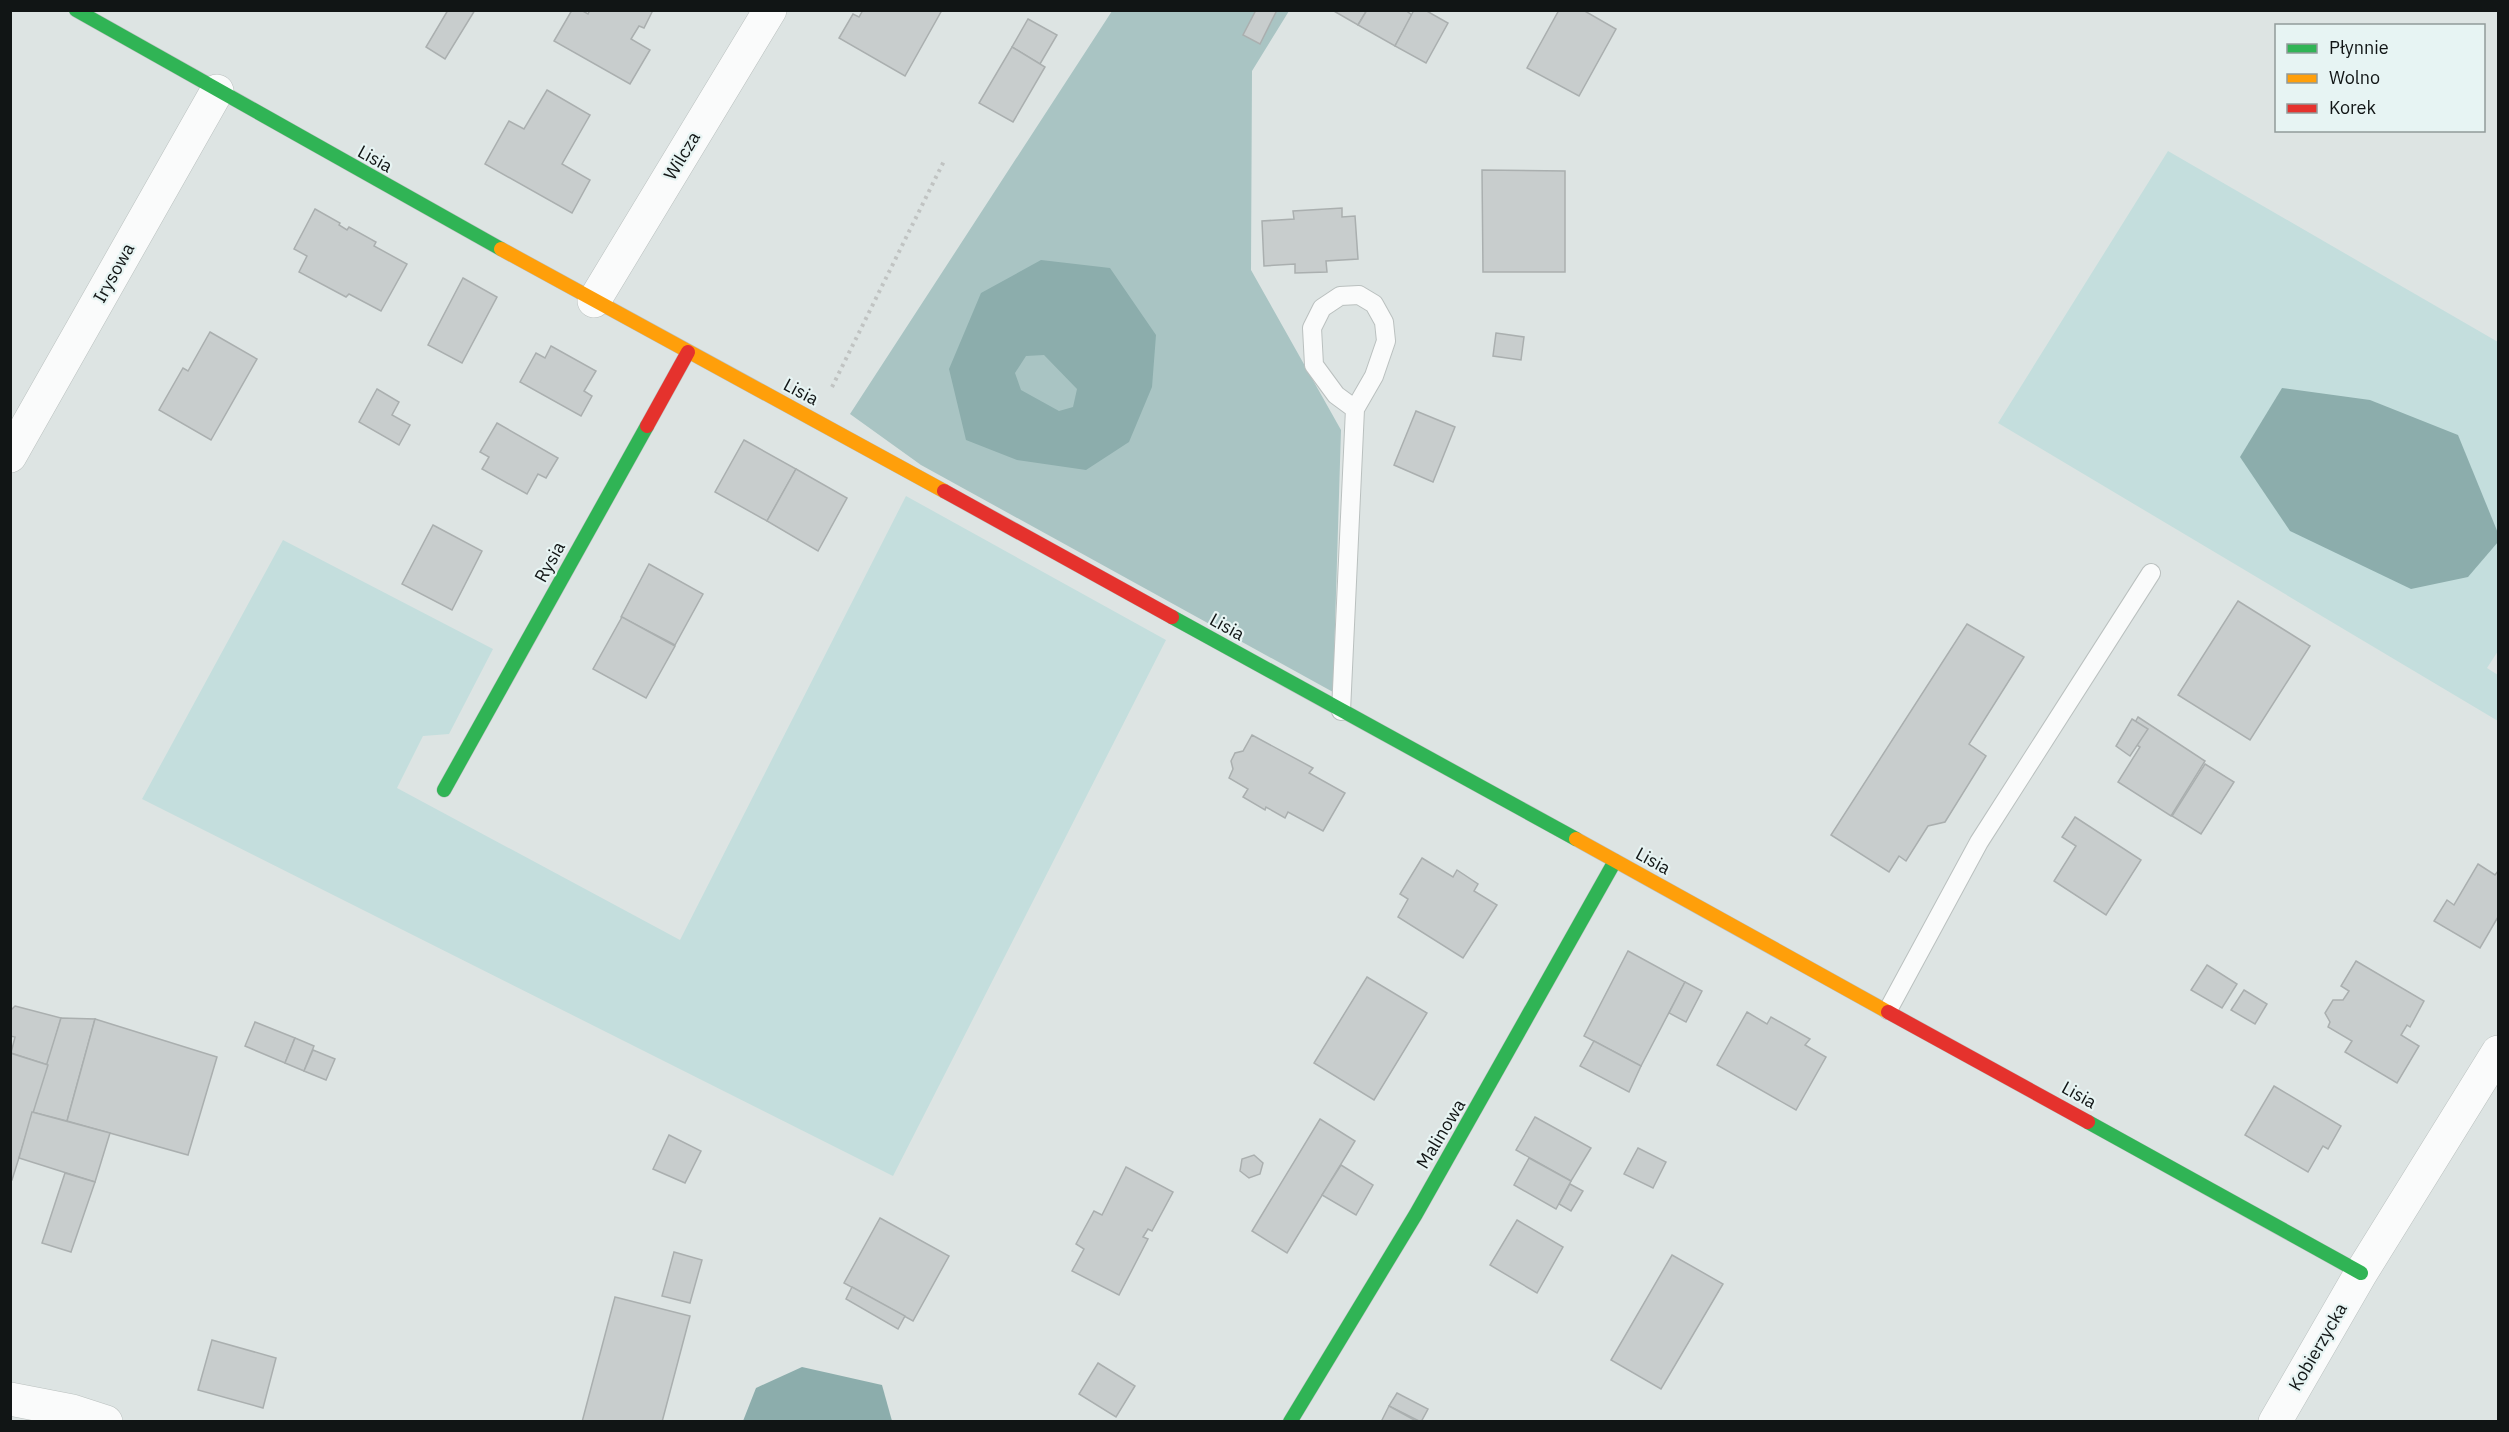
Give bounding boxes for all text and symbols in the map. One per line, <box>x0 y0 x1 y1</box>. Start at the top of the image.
legend <box>2275 24 2485 132</box>
text: Płynnie <box>2329 36 2389 59</box>
text: Wolno <box>2329 66 2380 89</box>
text: Korek <box>2329 96 2376 119</box>
street label: Wilcza <box>658 127 705 184</box>
street label: Lisia <box>354 140 397 178</box>
street label: Irysowa <box>88 238 140 307</box>
street label: Lisia <box>780 373 823 410</box>
street label: Rysia <box>529 537 570 586</box>
street label: Lisia <box>1206 608 1249 646</box>
street label: Lisia <box>1632 842 1675 880</box>
street label: Lisia <box>2058 1076 2101 1114</box>
street label: Malinowa <box>1411 1094 1470 1173</box>
street label: Kobierzycka <box>2283 1298 2352 1395</box>

